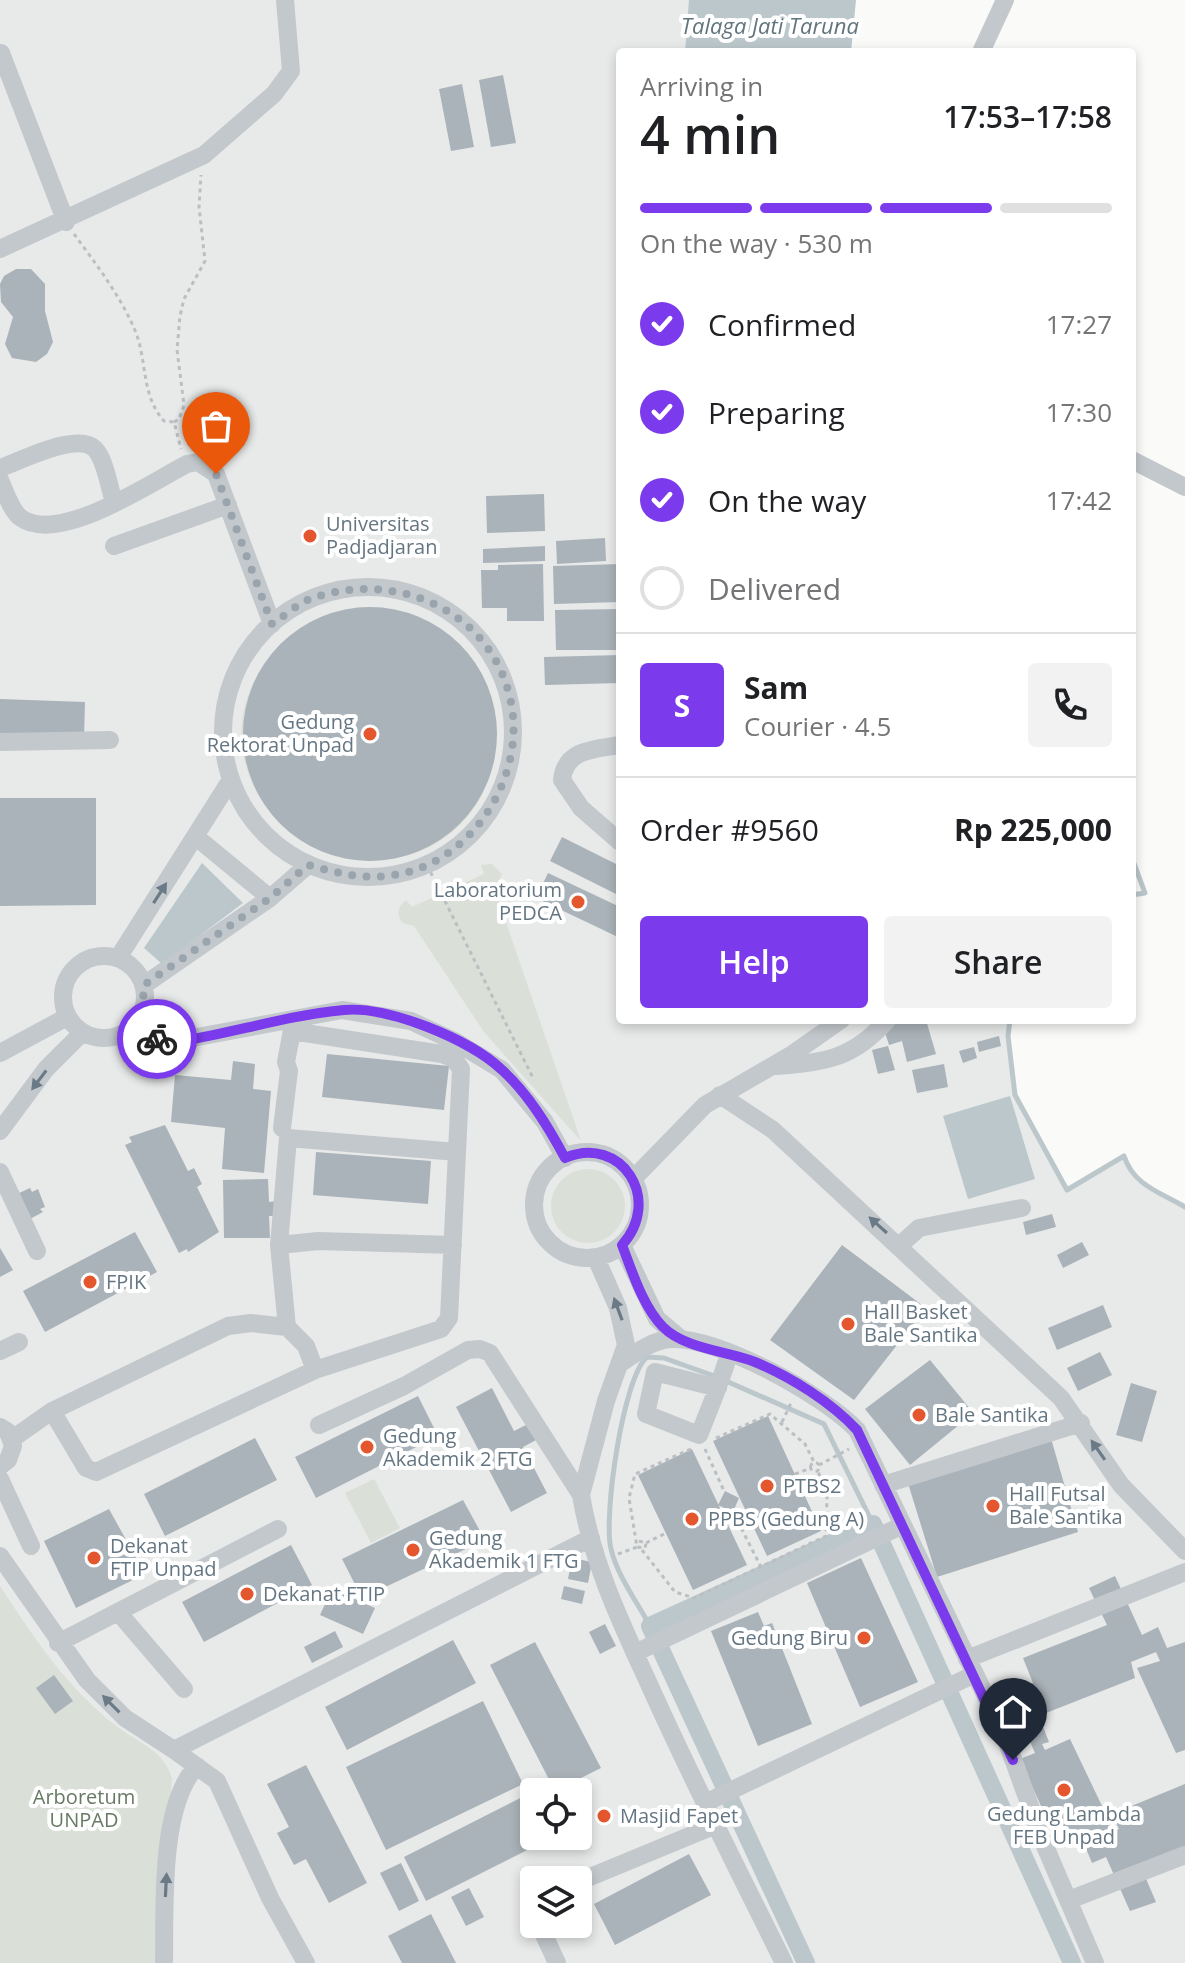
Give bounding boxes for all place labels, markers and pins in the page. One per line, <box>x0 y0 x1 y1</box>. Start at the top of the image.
pin <box>182 392 250 474</box>
place label: Universitas Padjadjaran <box>326 510 438 560</box>
marker: Universitas Padjadjaran <box>301 527 319 545</box>
place label: Gedung Rektorat Unpad <box>207 708 354 758</box>
marker: Gedung Rektorat Unpad <box>361 725 379 743</box>
place label: Laboratorium PEDCA <box>434 876 562 926</box>
marker: Laboratorium PEDCA <box>569 893 587 911</box>
place label: FPIK <box>106 1268 147 1295</box>
marker: FPIK <box>81 1273 99 1291</box>
place label: Hall Basket Bale Santika <box>864 1298 978 1348</box>
marker: Hall Basket Bale Santika <box>839 1315 857 1333</box>
place label: Bale Santika <box>935 1401 1049 1428</box>
marker: Bale Santika <box>910 1406 928 1424</box>
place label: Gedung Akademik 2 FTG <box>383 1422 533 1472</box>
marker: Gedung Akademik 2 FTG <box>358 1438 376 1456</box>
place label: PTBS2 <box>783 1472 841 1499</box>
marker: PTBS2 <box>758 1477 776 1495</box>
place label: Hall Futsal Bale Santika <box>1009 1480 1123 1530</box>
marker: Hall Futsal Bale Santika <box>984 1497 1002 1515</box>
place label: PPBS (Gedung A) <box>708 1505 864 1532</box>
marker: PPBS (Gedung A) <box>683 1510 701 1528</box>
place label: Gedung Akademik 1 FTG <box>429 1524 579 1574</box>
place label: Dekanat FTIP Unpad <box>110 1532 217 1582</box>
marker: Gedung Akademik 1 FTG <box>404 1541 422 1559</box>
marker: Dekanat FTIP Unpad <box>85 1549 103 1567</box>
place label: Dekanat FTIP <box>263 1580 385 1607</box>
marker: Dekanat FTIP <box>238 1585 256 1603</box>
place label: Gedung Biru <box>731 1624 848 1651</box>
marker: Gedung Biru <box>855 1629 873 1647</box>
pin <box>979 1678 1047 1760</box>
marker: Gedung Lambda FEB Unpad <box>1055 1781 1073 1799</box>
place label: Gedung Lambda FEB Unpad <box>987 1800 1141 1850</box>
place label: Masjid Fapet <box>620 1802 738 1829</box>
marker: Masjid Fapet <box>595 1807 613 1825</box>

